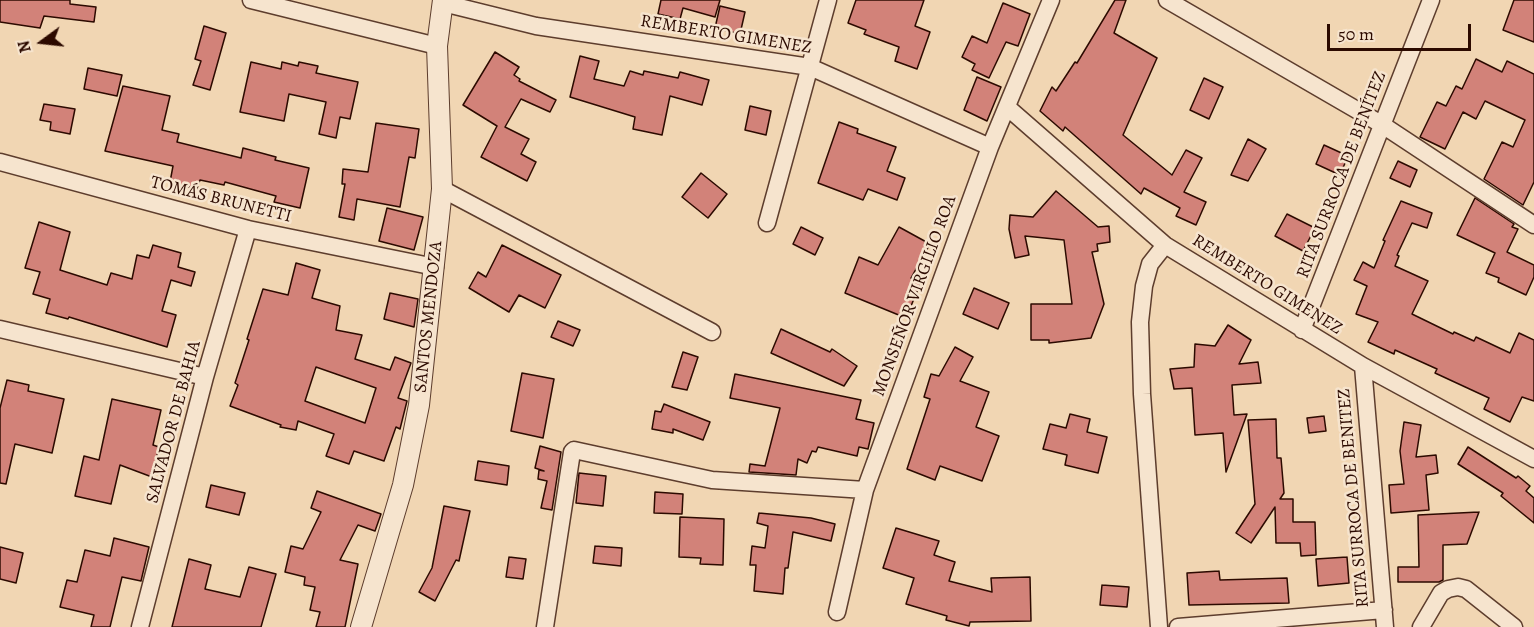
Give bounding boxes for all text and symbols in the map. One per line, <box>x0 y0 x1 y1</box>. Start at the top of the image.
street label: REMBERTO GIMENEZ <box>639 11 813 59</box>
north arrow <box>12 12 72 72</box>
scale bar <box>1330 12 1474 50</box>
text: 50 m <box>1338 22 1374 46</box>
text: N <box>12 38 37 55</box>
street label: RITA SURROCA DE BENÍTEZ <box>1292 68 1392 282</box>
street label: TOMÁS BRUNETTI <box>148 172 294 228</box>
street label: MONSEÑOR VIRGILIO ROA <box>869 193 961 399</box>
street label: REMBERTO GIMENEZ <box>1188 230 1346 340</box>
street label: SANTOS MENDOZA <box>410 240 448 394</box>
street label: SALVADOR DE BAHIA <box>142 338 206 506</box>
street label: RITA SURROCA DE BENITEZ <box>1334 387 1374 609</box>

